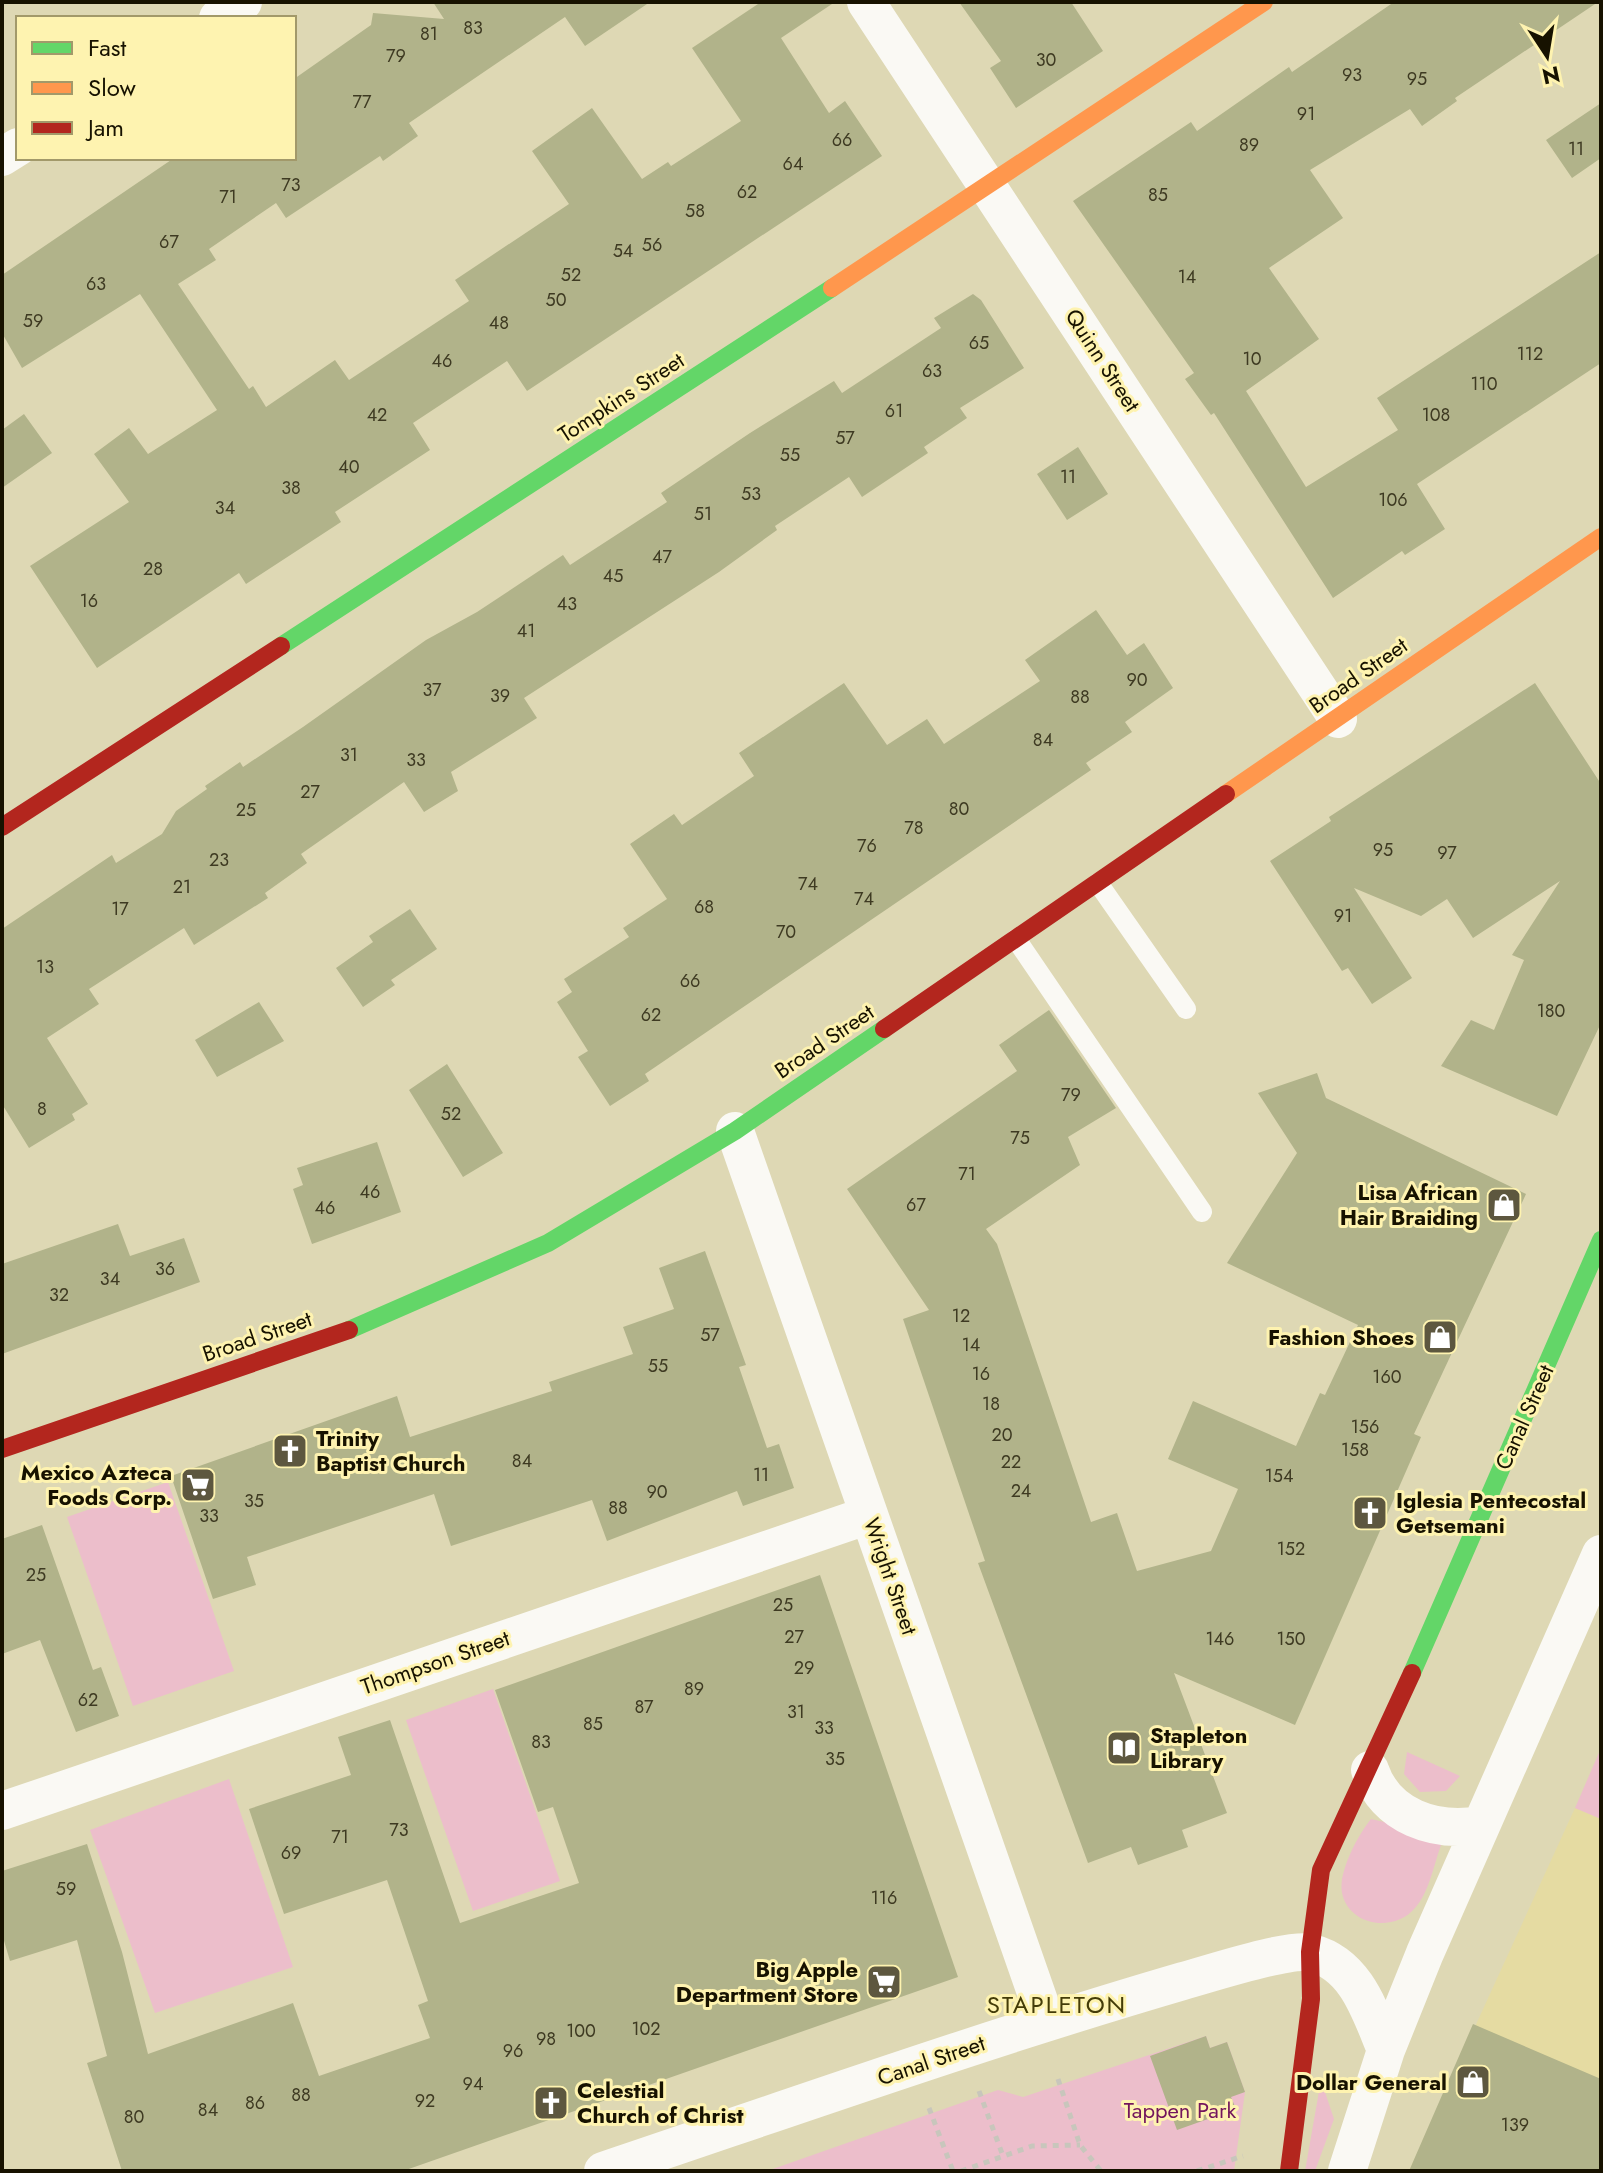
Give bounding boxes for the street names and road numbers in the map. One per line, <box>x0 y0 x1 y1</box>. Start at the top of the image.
street label: Quinn Street <box>1058 302 1149 418</box>
street label: Tompkins Street <box>552 344 691 450</box>
street label: Broad Street <box>1302 629 1414 721</box>
street label: Broad Street <box>768 996 881 1086</box>
street label: Broad Street <box>198 1302 317 1370</box>
street label: Canal Street <box>1487 1359 1562 1475</box>
street label: Wright Street <box>856 1513 926 1640</box>
street label: Thompson Street <box>357 1621 514 1702</box>
street label: Canal Street <box>873 2026 990 2093</box>

